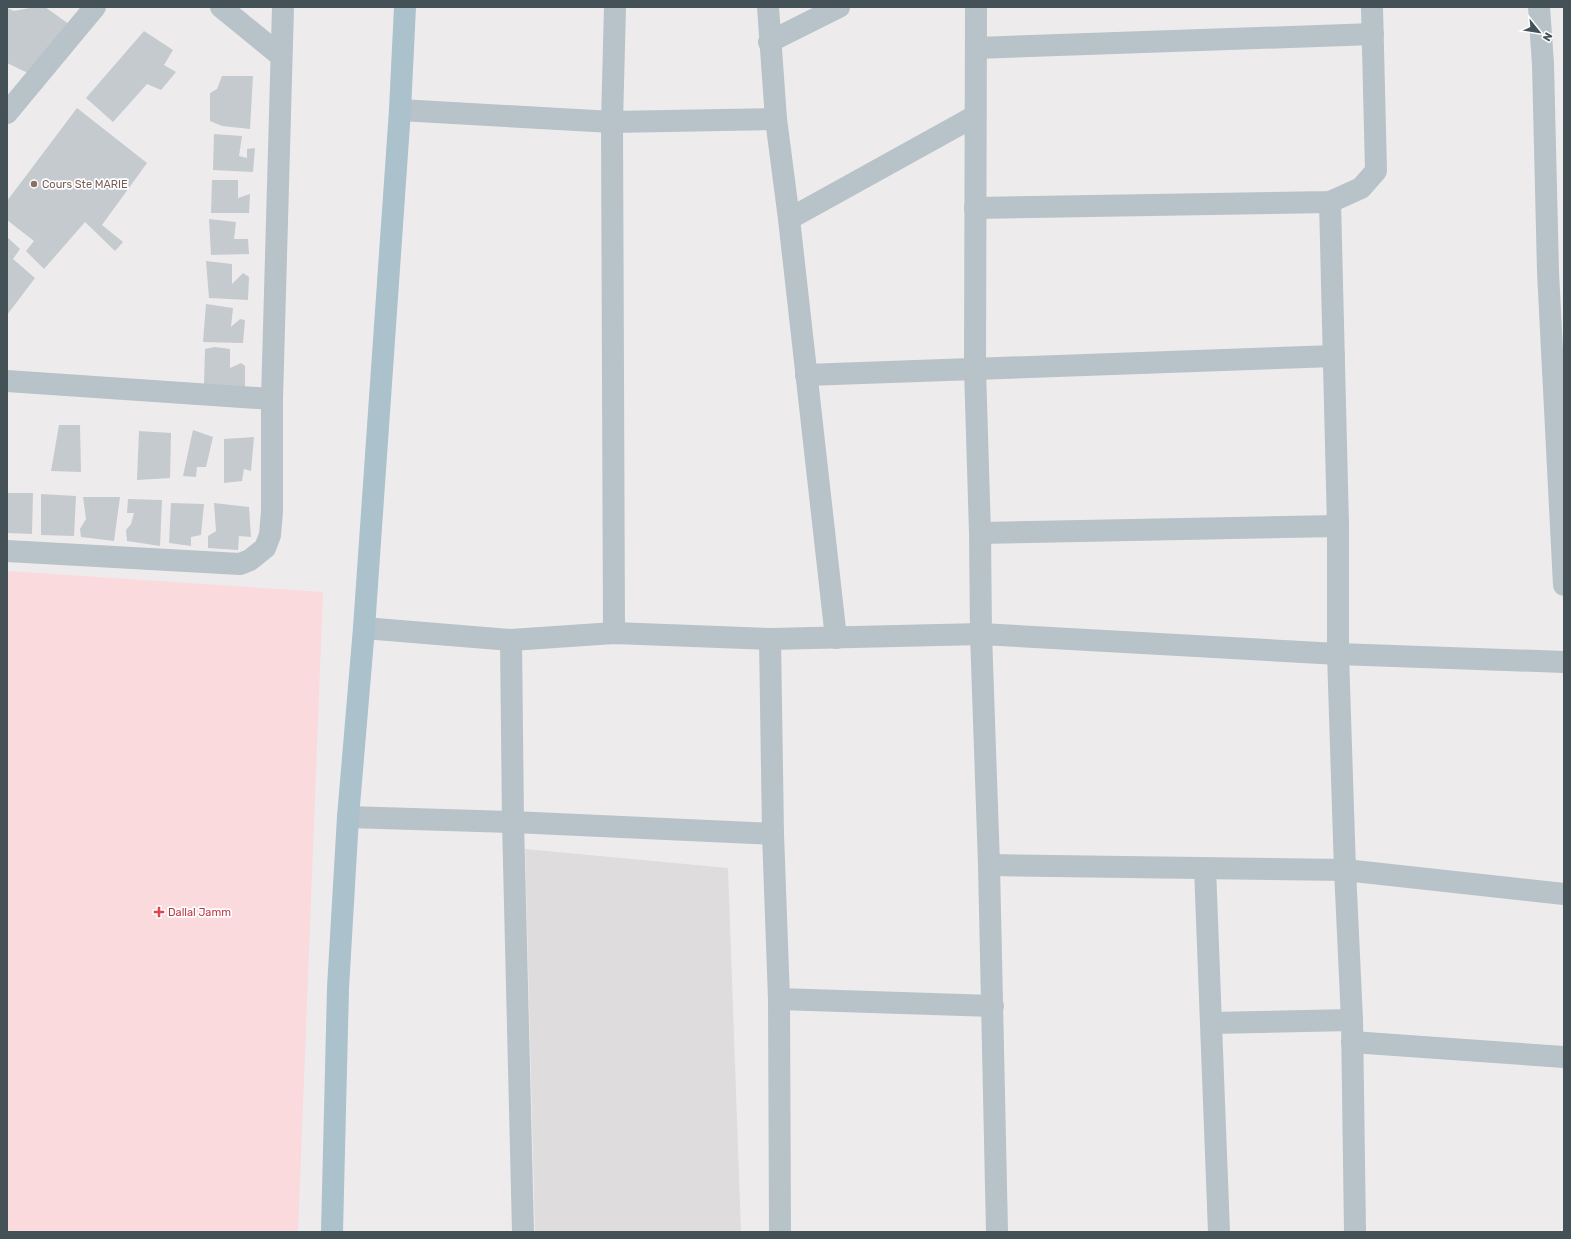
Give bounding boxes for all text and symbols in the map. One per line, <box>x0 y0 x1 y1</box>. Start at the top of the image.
north arrow <box>1519 12 1559 52</box>
text: N <box>1540 30 1555 43</box>
place label: Cours Ste MARIE <box>42 178 128 191</box>
marker: Cours Ste MARIE <box>29 179 39 189</box>
marker: Dallal Jamm <box>153 906 165 918</box>
place label: Dallal Jamm <box>168 906 231 919</box>

